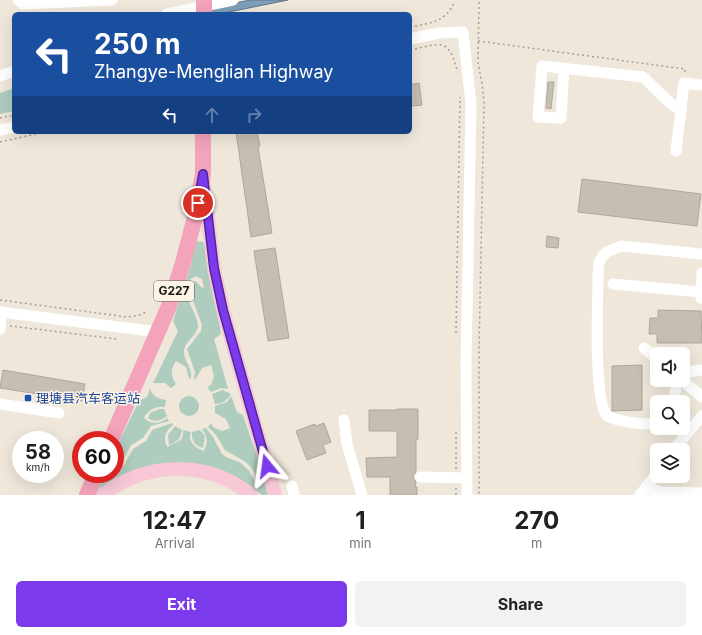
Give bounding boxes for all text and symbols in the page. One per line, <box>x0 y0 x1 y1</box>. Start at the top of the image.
text: 250 m <box>94 27 181 61</box>
icon: left <box>28 28 80 80</box>
text: Zhangye-Menglian Highway <box>94 61 333 82</box>
icon: left <box>159 104 181 126</box>
icon: ahead <box>201 104 223 126</box>
icon: right <box>243 104 265 126</box>
pin <box>181 186 215 220</box>
icon: arrive <box>187 192 209 214</box>
road number: G227 <box>154 281 194 301</box>
map controls <box>650 347 690 483</box>
button: sound <box>650 347 690 387</box>
place label: 理塘县汽车客运站 <box>36 390 140 406</box>
marker: 理塘县汽车客运站 <box>23 393 33 403</box>
button: search <box>650 395 690 435</box>
speed limit sign: 60 <box>72 431 124 483</box>
text: 58 <box>25 440 51 464</box>
button: layers <box>650 443 690 483</box>
position arrow <box>246 445 288 487</box>
text: km/h <box>26 461 50 473</box>
text: 12:47 <box>143 506 206 535</box>
text: 1 <box>355 506 366 535</box>
text: 270 <box>514 506 559 535</box>
text: Arrival <box>155 535 195 551</box>
text: min <box>349 535 371 551</box>
text: m <box>531 535 542 551</box>
button: Exit <box>16 581 347 627</box>
button: Share <box>355 581 686 627</box>

